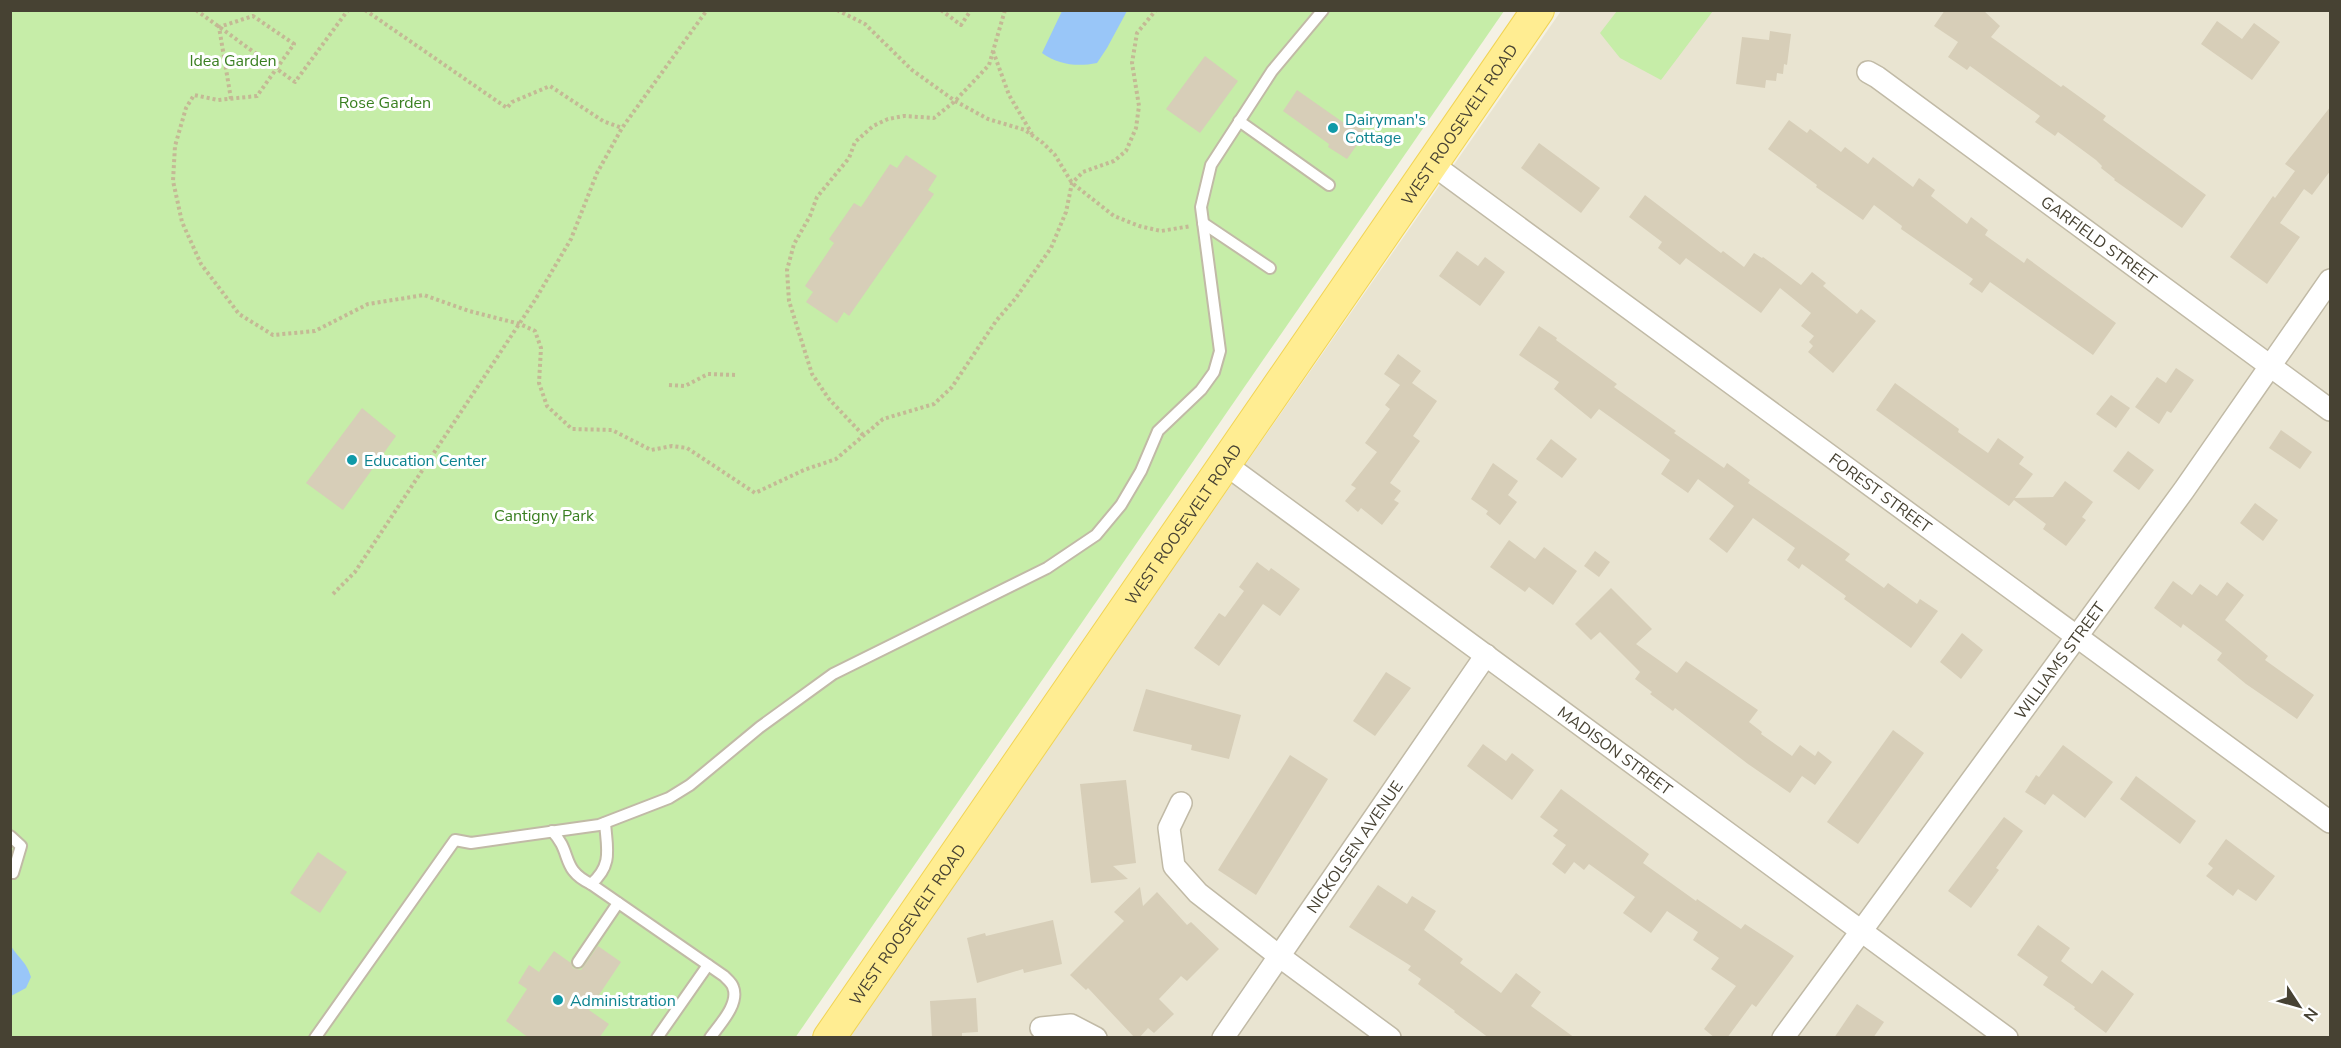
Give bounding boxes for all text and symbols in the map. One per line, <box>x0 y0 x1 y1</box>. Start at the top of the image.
street label: WEST ROOSEVELT ROAD <box>1397 40 1523 210</box>
park label: Idea Garden <box>189 50 277 72</box>
park label: Rose Garden <box>339 92 431 114</box>
place label: Dairyman's Cottage <box>1345 109 1426 149</box>
marker: Dairyman's Cottage <box>1326 121 1340 135</box>
street label: GARFIELD STREET <box>2036 191 2161 291</box>
street label: WEST ROOSEVELT ROAD <box>1121 440 1248 610</box>
street label: FOREST STREET <box>1824 448 1936 539</box>
place label: Education Center <box>364 450 487 472</box>
marker: Education Center <box>345 453 359 467</box>
park label: Cantigny Park <box>494 505 595 527</box>
street label: WILLIAMS STREET <box>2010 597 2111 724</box>
street label: MADISON STREET <box>1553 702 1677 801</box>
street label: NICKOLSEN AVENUE <box>1302 777 1408 918</box>
street label: WEST ROOSEVELT ROAD <box>845 840 972 1010</box>
north arrow <box>2269 976 2329 1036</box>
place label: Administration <box>570 990 676 1012</box>
marker: Administration <box>551 993 565 1007</box>
text: N <box>2298 1003 2323 1026</box>

